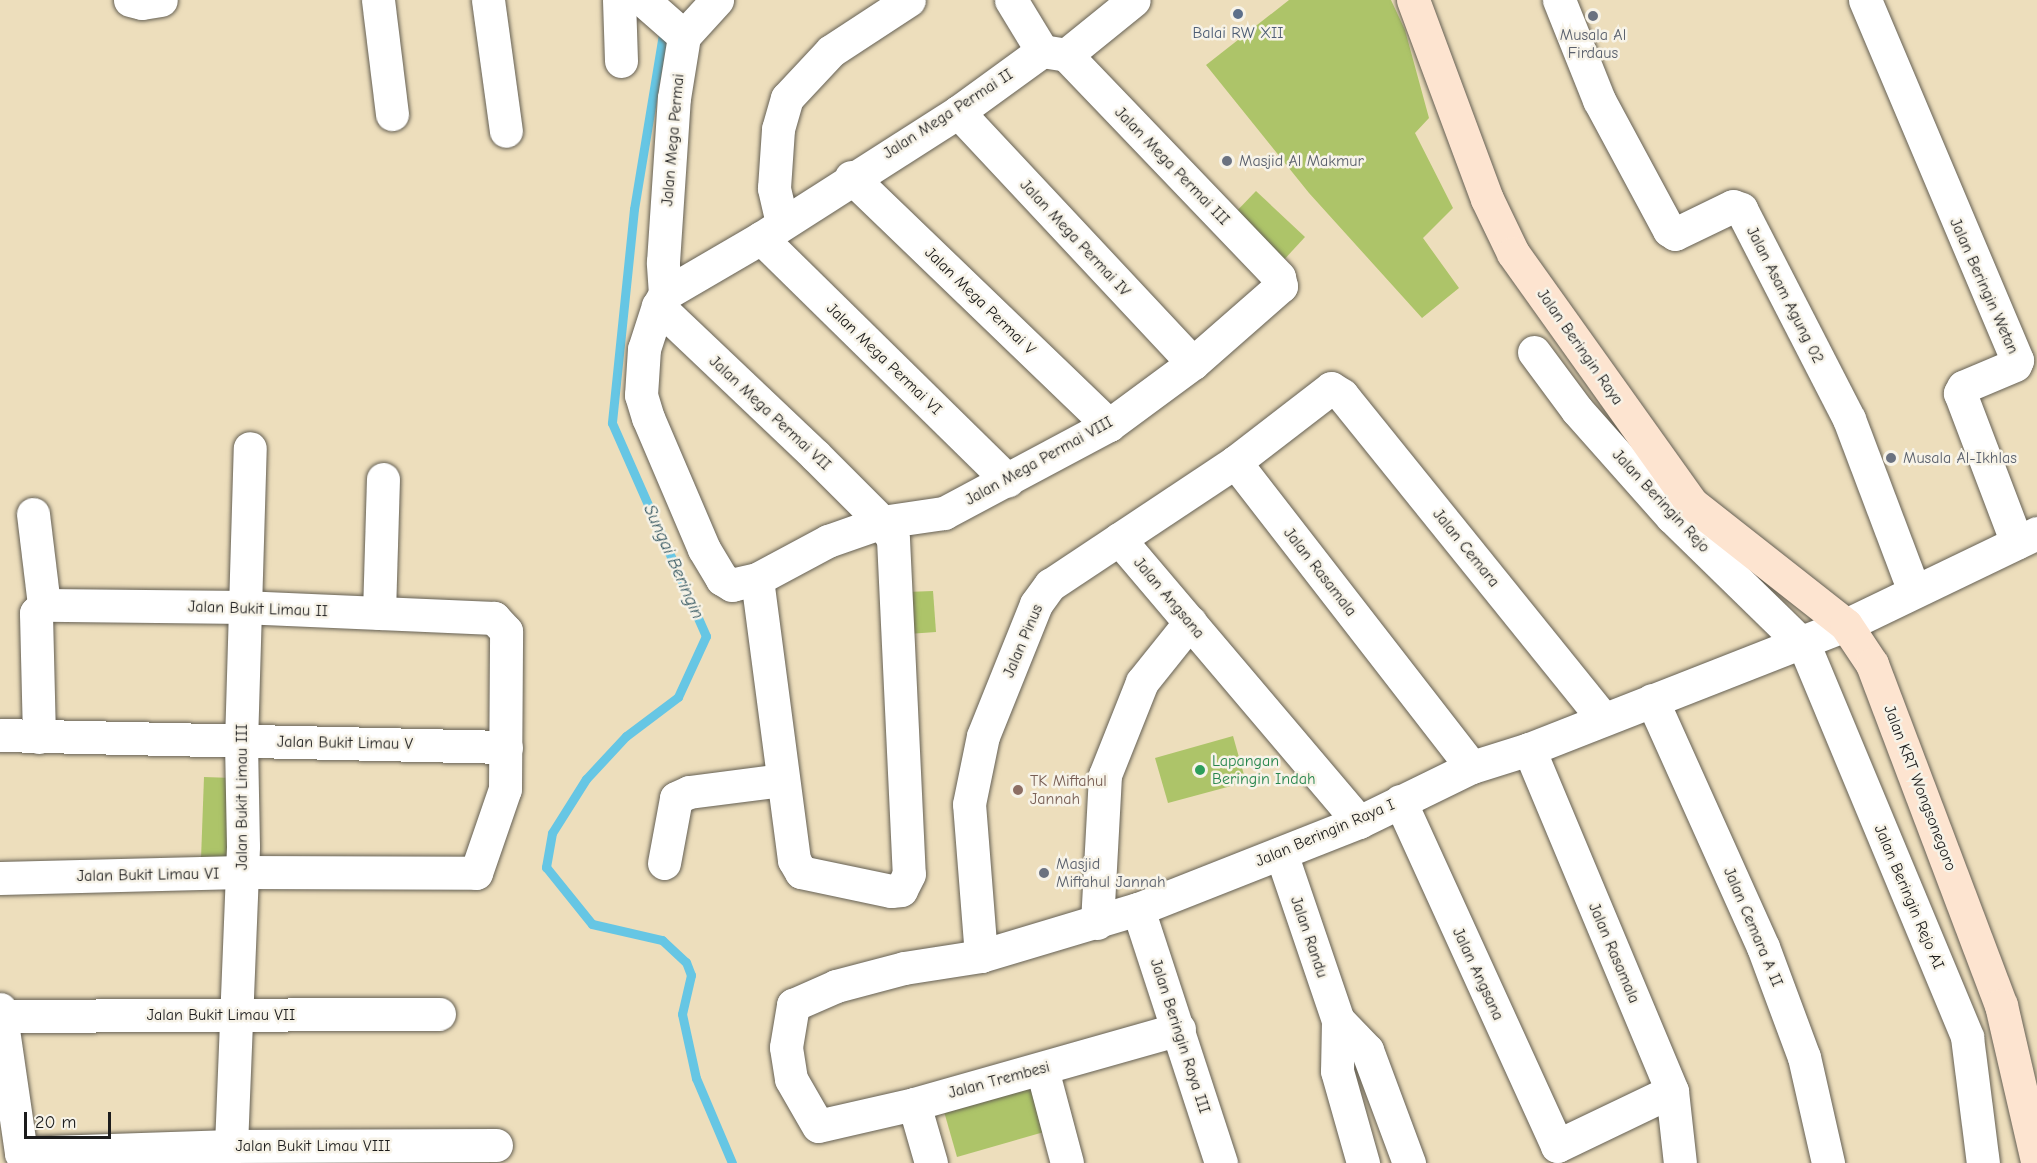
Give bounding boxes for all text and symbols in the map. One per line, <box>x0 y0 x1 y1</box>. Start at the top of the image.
marker: Balai RW XII <box>1231 7 1245 21</box>
marker: Musala Al Firdaus <box>1586 9 1600 23</box>
place label: Balai RW XII <box>1192 23 1284 43</box>
place label: Musala Al Firdaus <box>1560 25 1626 63</box>
street label: Jalan Mega Permai II <box>880 65 1016 163</box>
street label: Jalan Mega Permai <box>658 73 688 207</box>
street label: Jalan Mega Permai III <box>1111 103 1233 229</box>
place label: Masjid Al Makmur <box>1239 151 1364 171</box>
marker: Masjid Al Makmur <box>1220 154 1234 168</box>
street label: Jalan Mega Permai IV <box>1016 176 1134 300</box>
street label: Jalan Beringin Wetan <box>1945 215 2023 357</box>
street label: Jalan Asam Agung 02 <box>1742 223 1828 367</box>
street label: Jalan Mega Permai V <box>921 243 1039 359</box>
street label: Jalan Beringin Raya <box>1533 285 1627 409</box>
street label: Jalan Mega Permai VI <box>822 299 946 419</box>
street label: Jalan Mega Permai VII <box>705 352 835 474</box>
street label: Jalan Mega Permai VIII <box>962 412 1116 510</box>
street label: Jalan Beringin Rejo <box>1608 445 1714 557</box>
place label: Musala Al-Ikhlas <box>1903 448 2017 468</box>
marker: Musala Al-Ikhlas <box>1884 451 1898 465</box>
water label: Sungai Beringin <box>638 501 708 623</box>
street label: Jalan Cemara <box>1429 505 1503 591</box>
street label: Jalan Rasamala <box>1279 524 1361 620</box>
street label: Jalan Angsana <box>1129 553 1209 643</box>
street label: Jalan Bukit Limau II <box>188 597 328 621</box>
street label: Jalan Pinus <box>999 601 1047 681</box>
street label: Jalan KRT Wongsonegoro <box>1879 702 1961 874</box>
street label: Jalan Bukit Limau III <box>232 724 252 870</box>
street label: Jalan Bukit Limau V <box>277 732 413 754</box>
place label: Lapangan Beringin Indah <box>1212 751 1316 789</box>
marker: Lapangan Beringin Indah <box>1193 763 1207 777</box>
place label: TK Miftahul Jannah <box>1030 771 1107 809</box>
marker: TK Miftahul Jannah <box>1011 783 1025 797</box>
street label: Jalan Beringin Raya I <box>1253 795 1397 871</box>
street label: Jalan Beringin Rejo AI <box>1870 822 1948 972</box>
place label: Masjid Miftahul Jannah <box>1056 854 1166 892</box>
street label: Jalan Bukit Limau VI <box>77 864 219 886</box>
street label: Jalan Cemara A II <box>1719 864 1787 990</box>
marker: Masjid Miftahul Jannah <box>1037 866 1051 880</box>
street label: Jalan Randu <box>1286 894 1332 980</box>
street label: Jalan Rasamala <box>1584 900 1644 1006</box>
street label: Jalan Angsana <box>1448 925 1508 1023</box>
street label: Jalan Beringin Raya III <box>1146 956 1214 1116</box>
street label: Jalan Bukit Limau VII <box>147 1005 295 1025</box>
street label: Jalan Trembesi <box>946 1057 1052 1103</box>
scale bar <box>27 1100 114 1138</box>
text: 20 m <box>35 1112 76 1133</box>
street label: Jalan Bukit Limau VIII <box>236 1136 390 1156</box>

